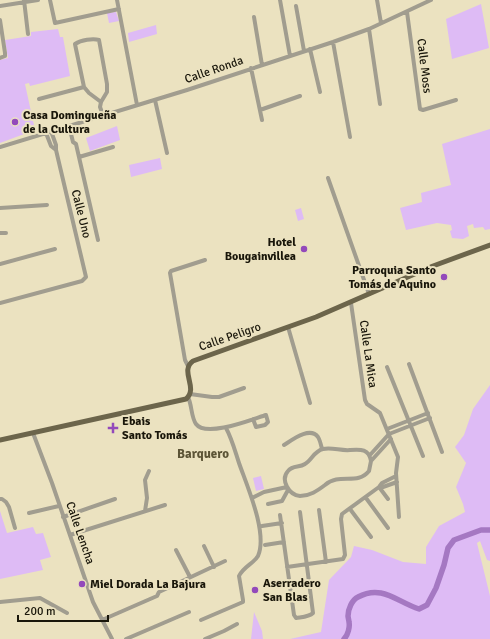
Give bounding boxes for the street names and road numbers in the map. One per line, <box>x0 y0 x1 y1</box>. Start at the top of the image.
street label: Calle Moss <box>413 38 435 94</box>
street label: Calle Ronda <box>183 53 245 87</box>
street label: Calle Uno <box>68 188 94 240</box>
street label: Calle Peligro <box>197 319 263 355</box>
street label: Calle La Mica <box>356 319 380 389</box>
street label: Calle Lencha <box>62 500 98 566</box>

